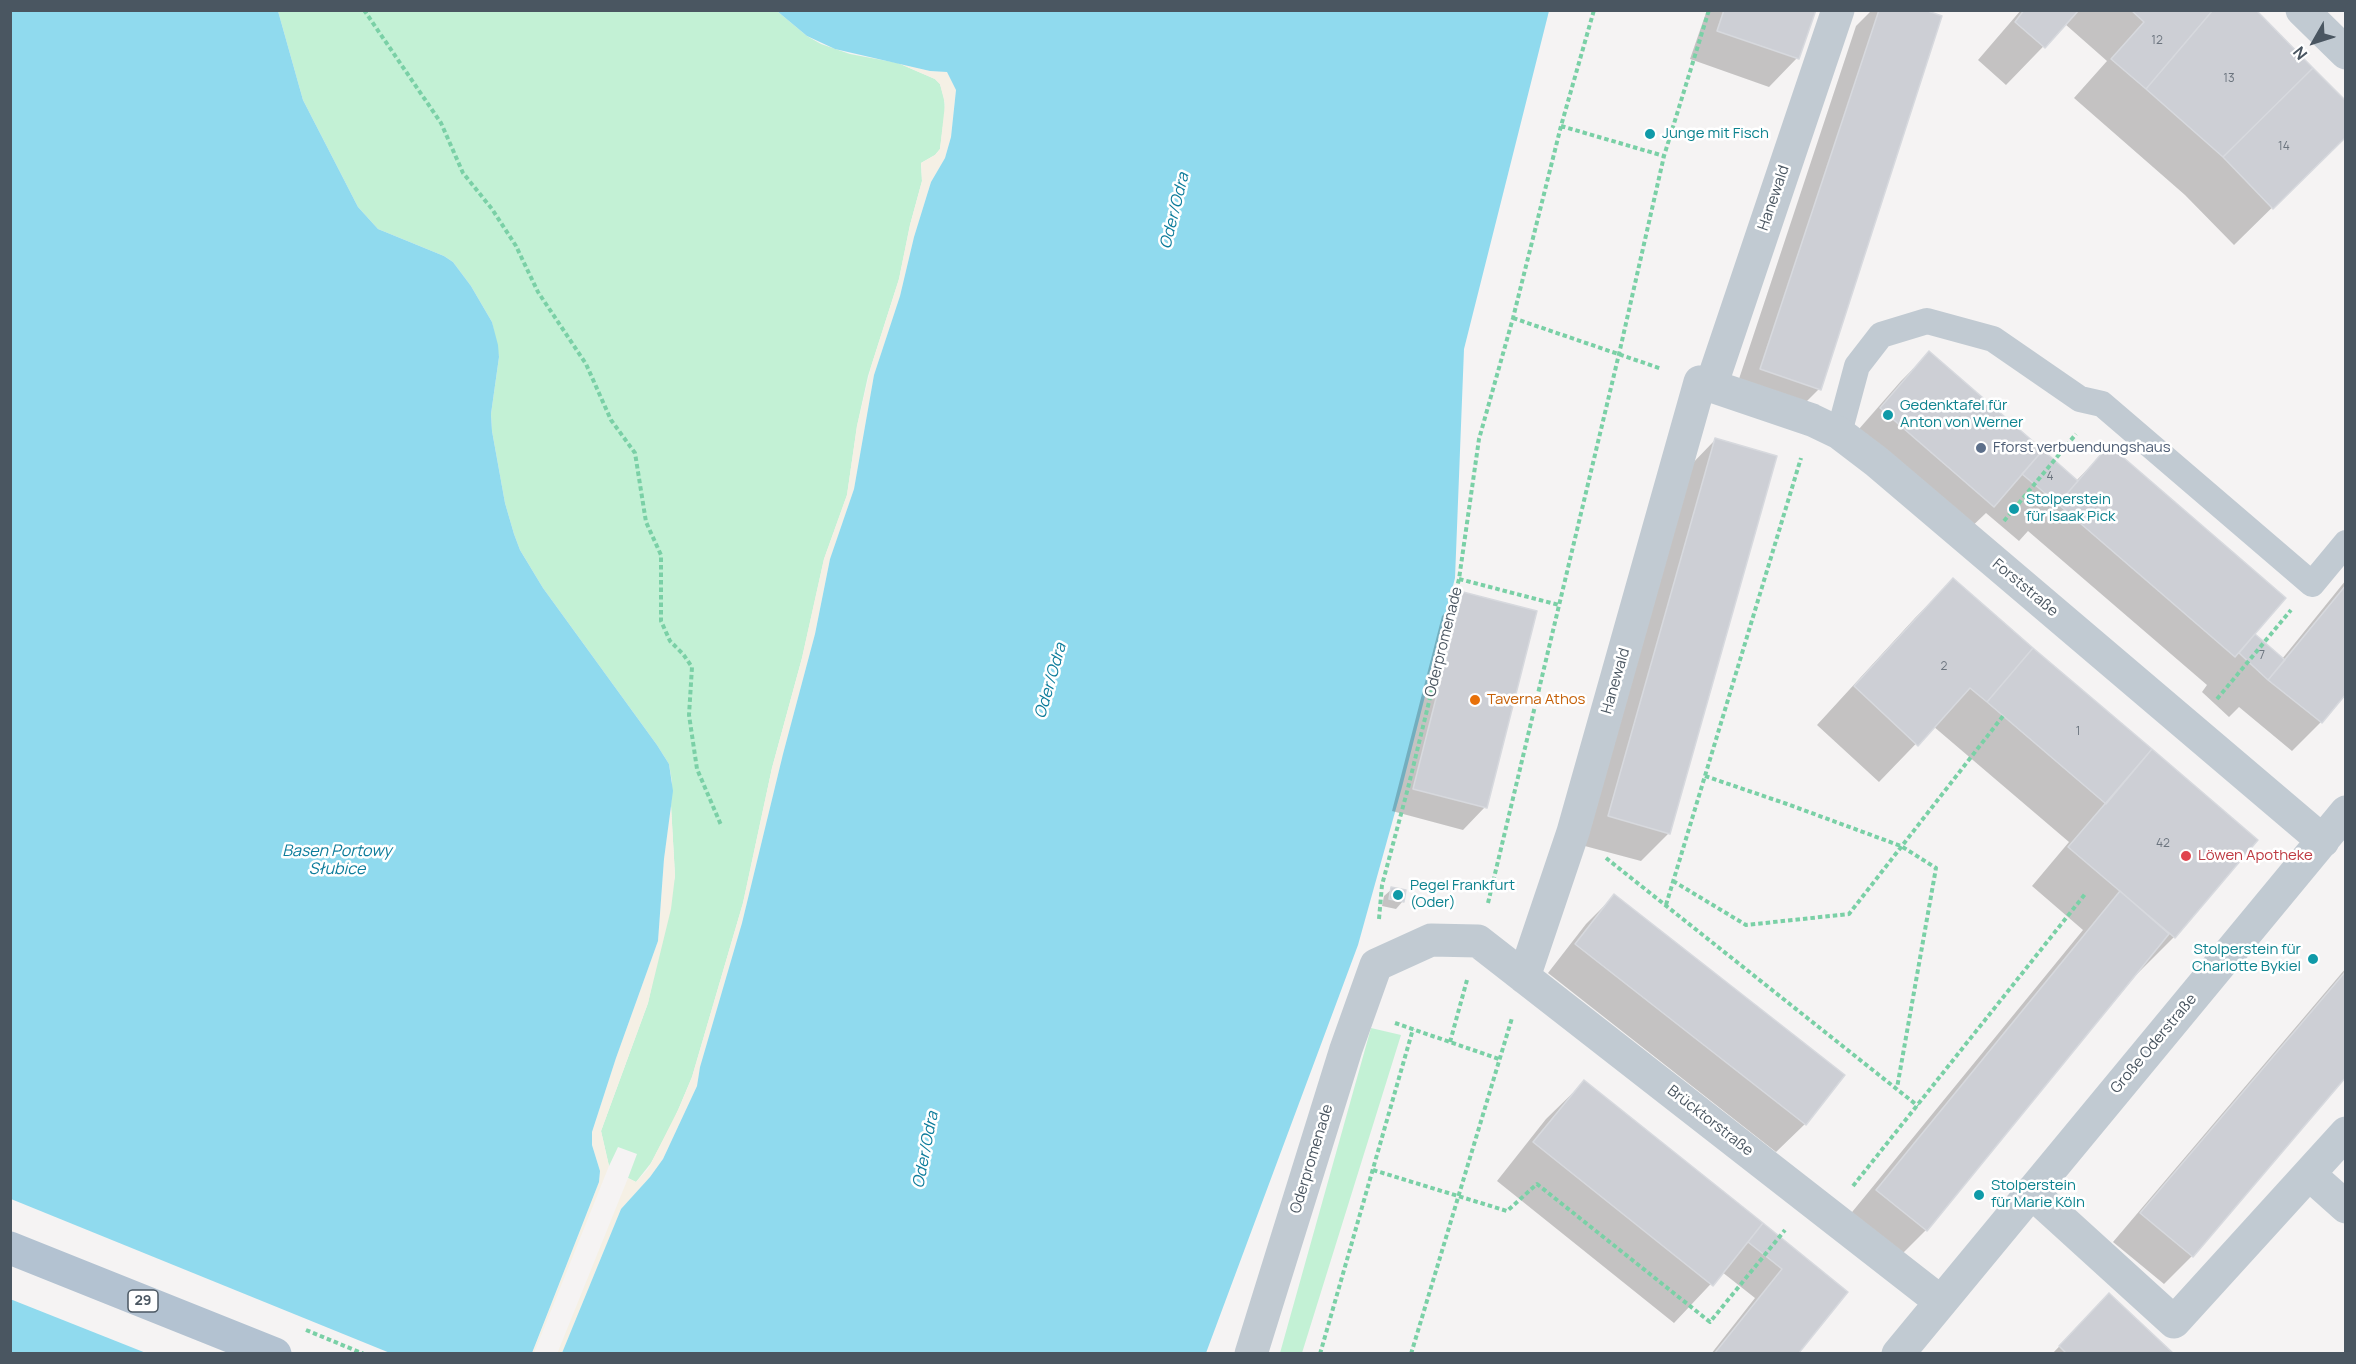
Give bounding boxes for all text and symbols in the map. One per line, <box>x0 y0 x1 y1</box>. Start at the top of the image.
north arrow <box>2284 12 2344 72</box>
house number: 12 <box>2151 34 2163 48</box>
text: N <box>2288 42 2312 65</box>
house number: 13 <box>2223 72 2235 86</box>
place label: Junge mit Fisch <box>1662 125 1769 143</box>
marker: Junge mit Fisch <box>1643 127 1657 141</box>
house number: 14 <box>2278 140 2290 154</box>
street label: Hanewald <box>1754 163 1794 233</box>
water label: Oder/Odra <box>1156 171 1194 251</box>
place label: Gedenktafel für Anton von Werner <box>1900 397 2023 432</box>
marker: Gedenktafel für Anton von Werner <box>1881 408 1895 422</box>
place label: Fforst verbuendungshaus <box>1993 439 2171 457</box>
marker: Fforst verbuendungshaus <box>1974 441 1988 455</box>
house number: 4 <box>2046 470 2054 484</box>
place label: Stolperstein für Isaak Pick <box>2026 491 2115 526</box>
marker: Stolperstein für Isaak Pick <box>2007 502 2021 516</box>
street label: Forststraße <box>1988 555 2062 621</box>
street label: Oderpromenade <box>1422 585 1466 699</box>
water label: Oder/Odra <box>1031 641 1071 721</box>
street label: Hanewald <box>1598 646 1634 716</box>
house number: 7 <box>2259 649 2265 663</box>
house number: 2 <box>1941 660 1947 674</box>
place label: Taverna Athos <box>1487 691 1585 709</box>
marker: Taverna Athos <box>1468 693 1482 707</box>
house number: 1 <box>2076 725 2080 739</box>
house number: 42 <box>2156 837 2170 851</box>
water label: Basen Portowy Słubice <box>282 842 392 880</box>
place label: Löwen Apotheke <box>2198 847 2313 865</box>
marker: Löwen Apotheke <box>2179 849 2193 863</box>
place label: Pegel Frankfurt (Oder) <box>1410 877 1515 912</box>
marker: Pegel Frankfurt (Oder) <box>1391 888 1405 902</box>
place label: Stolperstein für Charlotte Bykiel <box>2192 941 2301 976</box>
marker: Stolperstein für Charlotte Bykiel <box>2306 952 2320 966</box>
street label: Große Oderstraße <box>2107 991 2201 1097</box>
street label: Brücktorstraße <box>1663 1082 1757 1160</box>
street label: Oderpromenade <box>1287 1102 1337 1216</box>
water label: Oder/Odra <box>909 1110 943 1190</box>
place label: Stolperstein für Marie Köln <box>1991 1177 2085 1212</box>
marker: Stolperstein für Marie Köln <box>1972 1188 1986 1202</box>
road number: 29 <box>128 1290 158 1312</box>

